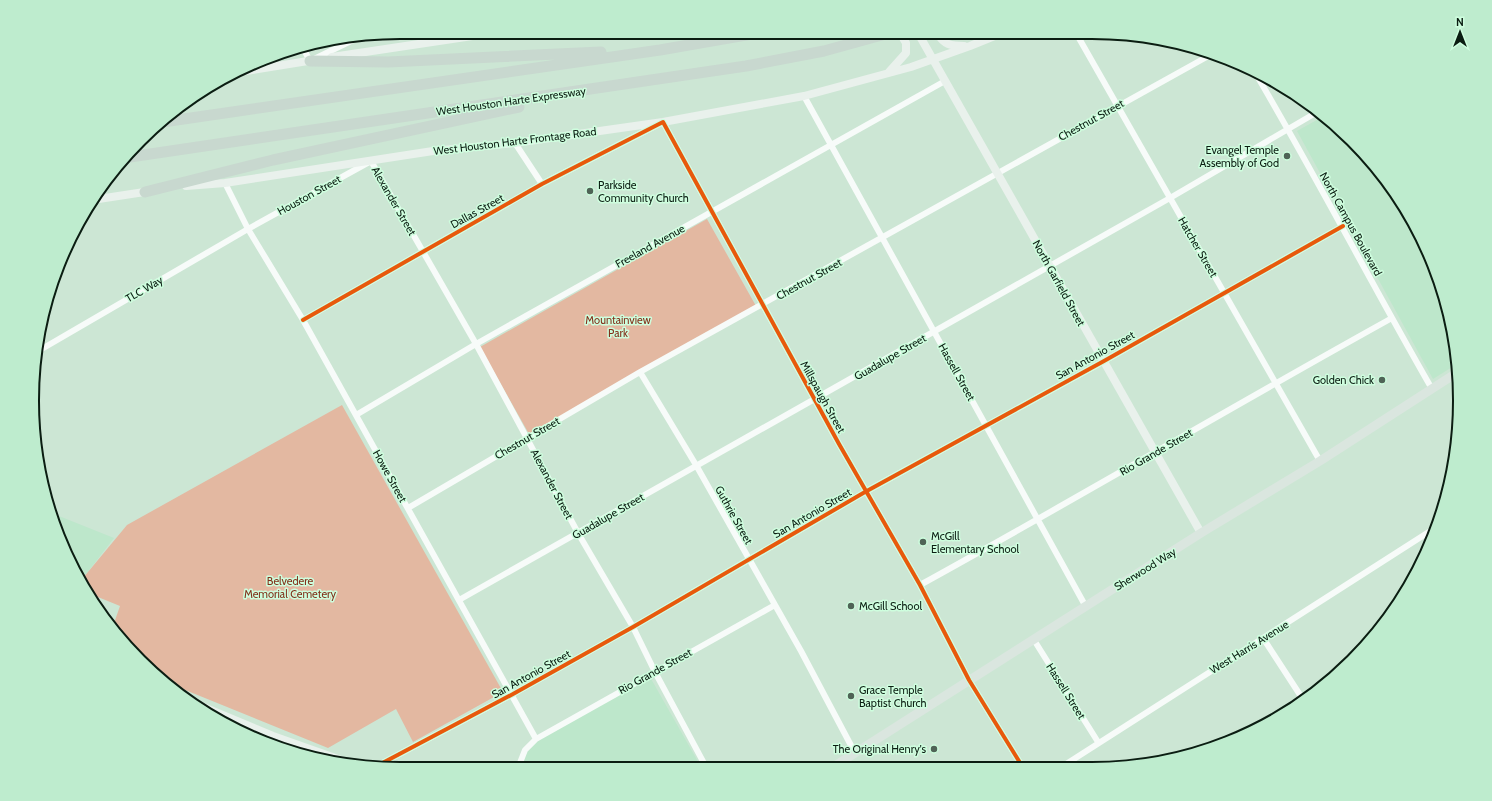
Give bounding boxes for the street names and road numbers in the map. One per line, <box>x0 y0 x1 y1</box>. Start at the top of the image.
street label: West Houston Harte Expressway <box>435 84 587 118</box>
street label: Chestnut Street <box>1056 96 1127 144</box>
street label: West Houston Harte Frontage Road <box>433 124 597 158</box>
street label: Alexander Street <box>369 164 420 238</box>
street label: North Campus Boulevard <box>1317 170 1385 278</box>
street label: Houston Street <box>275 172 344 218</box>
street label: Dallas Street <box>448 190 506 231</box>
street label: Hatcher Street <box>1175 214 1221 280</box>
street label: Freeland Avenue <box>613 221 688 271</box>
street label: North Garfield Street <box>1030 237 1089 329</box>
street label: Chestnut Street <box>774 255 845 303</box>
street label: TLC Way <box>123 272 166 305</box>
street label: San Antonio Street <box>1053 327 1137 382</box>
street label: Guadalupe Street <box>852 331 929 383</box>
street label: Hassell Street <box>935 341 979 403</box>
street label: Millspaugh Street <box>797 359 849 436</box>
street label: Chestnut Street <box>492 414 562 462</box>
street label: Rio Grande Street <box>1117 425 1195 479</box>
street label: Howe Street <box>370 447 410 505</box>
street label: Alexander Street <box>528 447 576 522</box>
street label: Guthrie Street <box>712 483 756 547</box>
street label: San Antonio Street <box>770 485 854 541</box>
street label: Guadalupe Street <box>570 490 647 542</box>
street label: Sherwood Way <box>1111 544 1179 594</box>
street label: West Harris Avenue <box>1207 617 1291 677</box>
street label: Rio Grande Street <box>616 645 695 697</box>
street label: San Antonio Street <box>489 646 573 701</box>
street label: Hassell Street <box>1043 660 1089 722</box>

